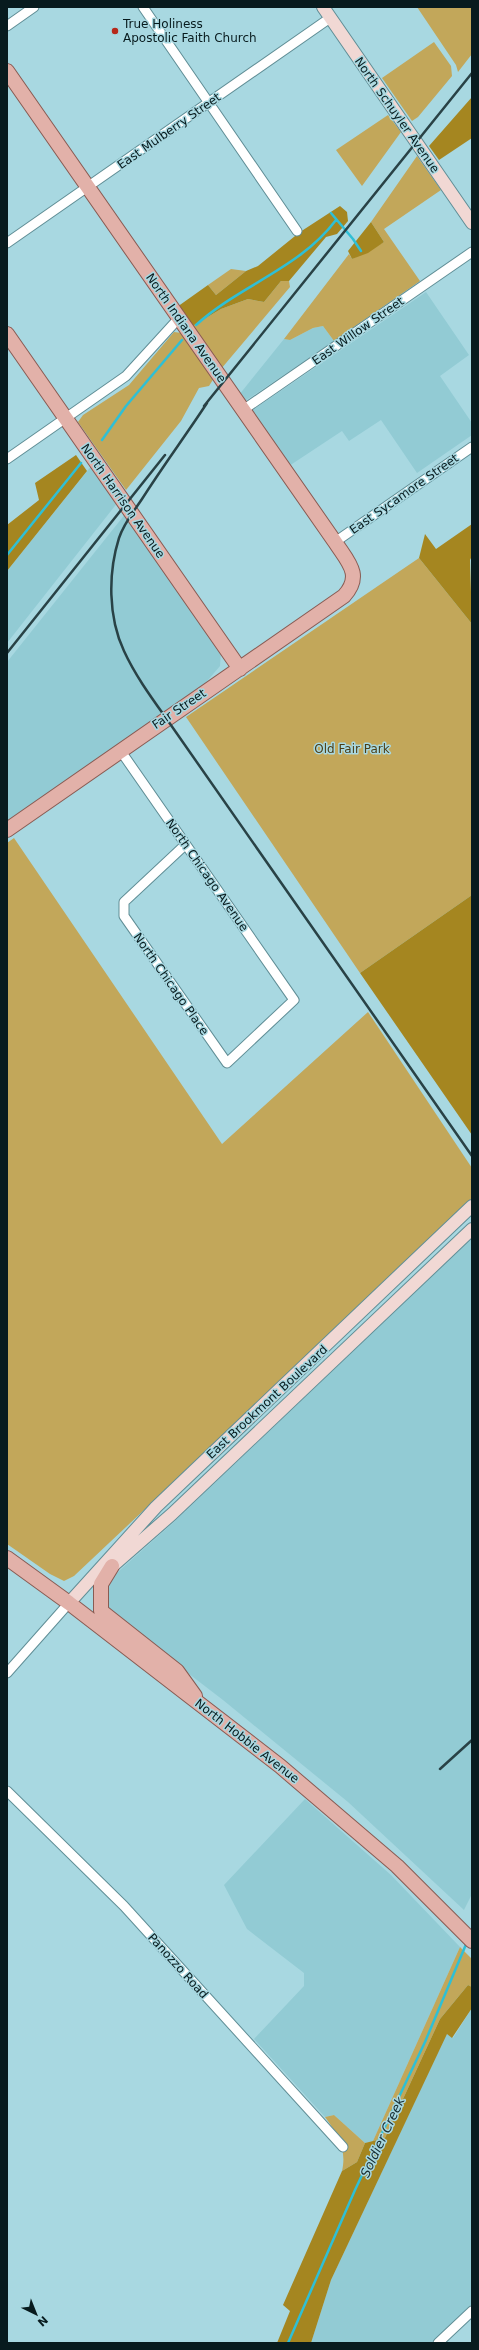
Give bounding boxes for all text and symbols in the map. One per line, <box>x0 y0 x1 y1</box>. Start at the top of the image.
place label: True Holiness Apostolic Faith Church <box>122 17 257 45</box>
marker: True Holiness Apostolic Faith Church <box>110 26 120 36</box>
street label: North Schuyler Avenue <box>352 54 442 176</box>
street label: East Mulberry Street <box>115 90 224 172</box>
street label: North Indiana Avenue <box>143 271 229 385</box>
street label: East Willow Street <box>309 294 407 368</box>
street label: North Harrison Avenue <box>78 441 168 561</box>
street label: East Sycamore Street <box>347 451 461 537</box>
street label: Fair Street <box>150 686 209 732</box>
park label: Old Fair Park <box>314 742 390 756</box>
street label: North Chicago Avenue <box>163 816 251 934</box>
street label: North Chicago Place <box>130 930 212 1038</box>
street label: East Brookmont Boulevard <box>204 1342 330 1462</box>
street label: North Hobbie Avenue <box>192 1696 302 1786</box>
street label: Panozzo Road <box>145 1931 211 2001</box>
water label: Soldier Creek <box>357 2094 408 2180</box>
north arrow <box>16 2294 56 2334</box>
text: N <box>35 2313 50 2329</box>

